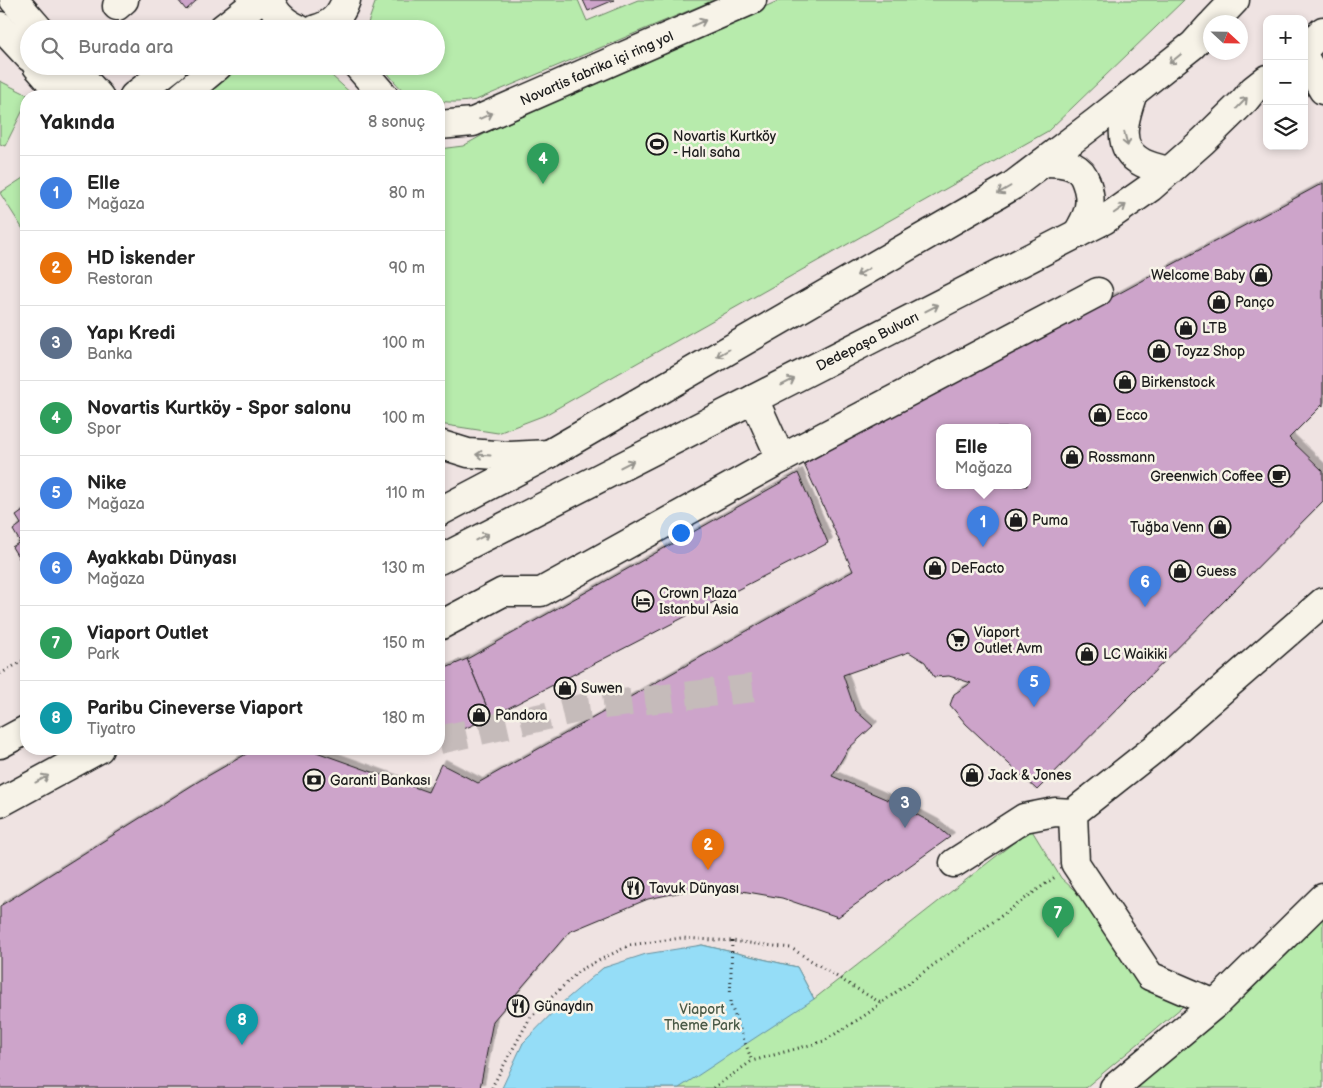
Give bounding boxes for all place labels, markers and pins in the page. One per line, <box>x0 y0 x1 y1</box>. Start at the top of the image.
place label: Novartis Kurtköy - Halı saha <box>673 128 777 161</box>
sports icon: Novartis Kurtköy - Halı saha <box>645 132 669 156</box>
pin: 4 <box>527 143 559 184</box>
shop icon: Welcome Baby <box>1249 263 1273 287</box>
place label: Welcome Baby <box>1151 267 1246 284</box>
shop icon: Panço <box>1207 290 1231 314</box>
place label: Panço <box>1235 294 1275 311</box>
shop icon: LTB <box>1174 316 1198 340</box>
place label: LTB <box>1202 320 1227 337</box>
shop icon: Toyzz Shop <box>1147 339 1171 363</box>
place label: Toyzz Shop <box>1175 343 1245 360</box>
shop icon: Birkenstock <box>1113 370 1137 394</box>
place label: Birkenstock <box>1141 374 1215 391</box>
shop icon: Ecco <box>1088 403 1112 427</box>
place label: Ecco <box>1116 407 1148 424</box>
shop icon: Rossmann <box>1060 445 1084 469</box>
place label: Rossmann <box>1088 449 1155 466</box>
cafe icon: Greenwich Coffee <box>1267 464 1291 488</box>
place label: Greenwich Coffee <box>1150 468 1263 485</box>
pin: 1 <box>967 506 999 547</box>
shop icon: Puma <box>1004 508 1028 532</box>
place label: Puma <box>1032 512 1068 529</box>
shop icon: Tuğba Venn <box>1208 515 1232 539</box>
place label: Tuğba Venn <box>1130 519 1204 536</box>
shop icon: DeFacto <box>923 556 947 580</box>
shop icon: Guess <box>1168 559 1192 583</box>
place label: DeFacto <box>951 560 1004 577</box>
place label: Guess <box>1196 563 1237 580</box>
pin: 6 <box>1129 566 1161 607</box>
place label: Crown Plaza Istanbul Asia <box>659 585 739 618</box>
hotel icon: Crown Plaza Istanbul Asia <box>631 589 655 613</box>
place label: Viaport Outlet Avm <box>974 624 1043 657</box>
supermarket icon: Viaport Outlet Avm <box>946 628 970 652</box>
shop icon: LC Waikiki <box>1075 642 1099 666</box>
place label: LC Waikiki <box>1103 646 1167 663</box>
pin: 5 <box>1018 666 1050 707</box>
shop icon: Suwen <box>553 676 577 700</box>
place label: Suwen <box>581 680 623 697</box>
shop icon: Pandora <box>467 703 491 727</box>
place label: Pandora <box>495 707 548 724</box>
shop icon: Jack & Jones <box>960 763 984 787</box>
place label: Jack & Jones <box>988 767 1072 784</box>
bank icon: Garanti Bankası <box>302 768 326 792</box>
place label: Garanti Bankası <box>330 772 431 789</box>
pin: 3 <box>889 787 921 828</box>
pin: 2 <box>692 829 724 870</box>
restaurant icon: Tavuk Dünyası <box>621 876 645 900</box>
place label: Tavuk Dünyası <box>649 880 739 897</box>
pin: 7 <box>1042 897 1074 938</box>
restaurant icon: Günaydın <box>506 994 530 1018</box>
place label: Günaydın <box>534 998 593 1015</box>
pin: 8 <box>226 1004 258 1045</box>

